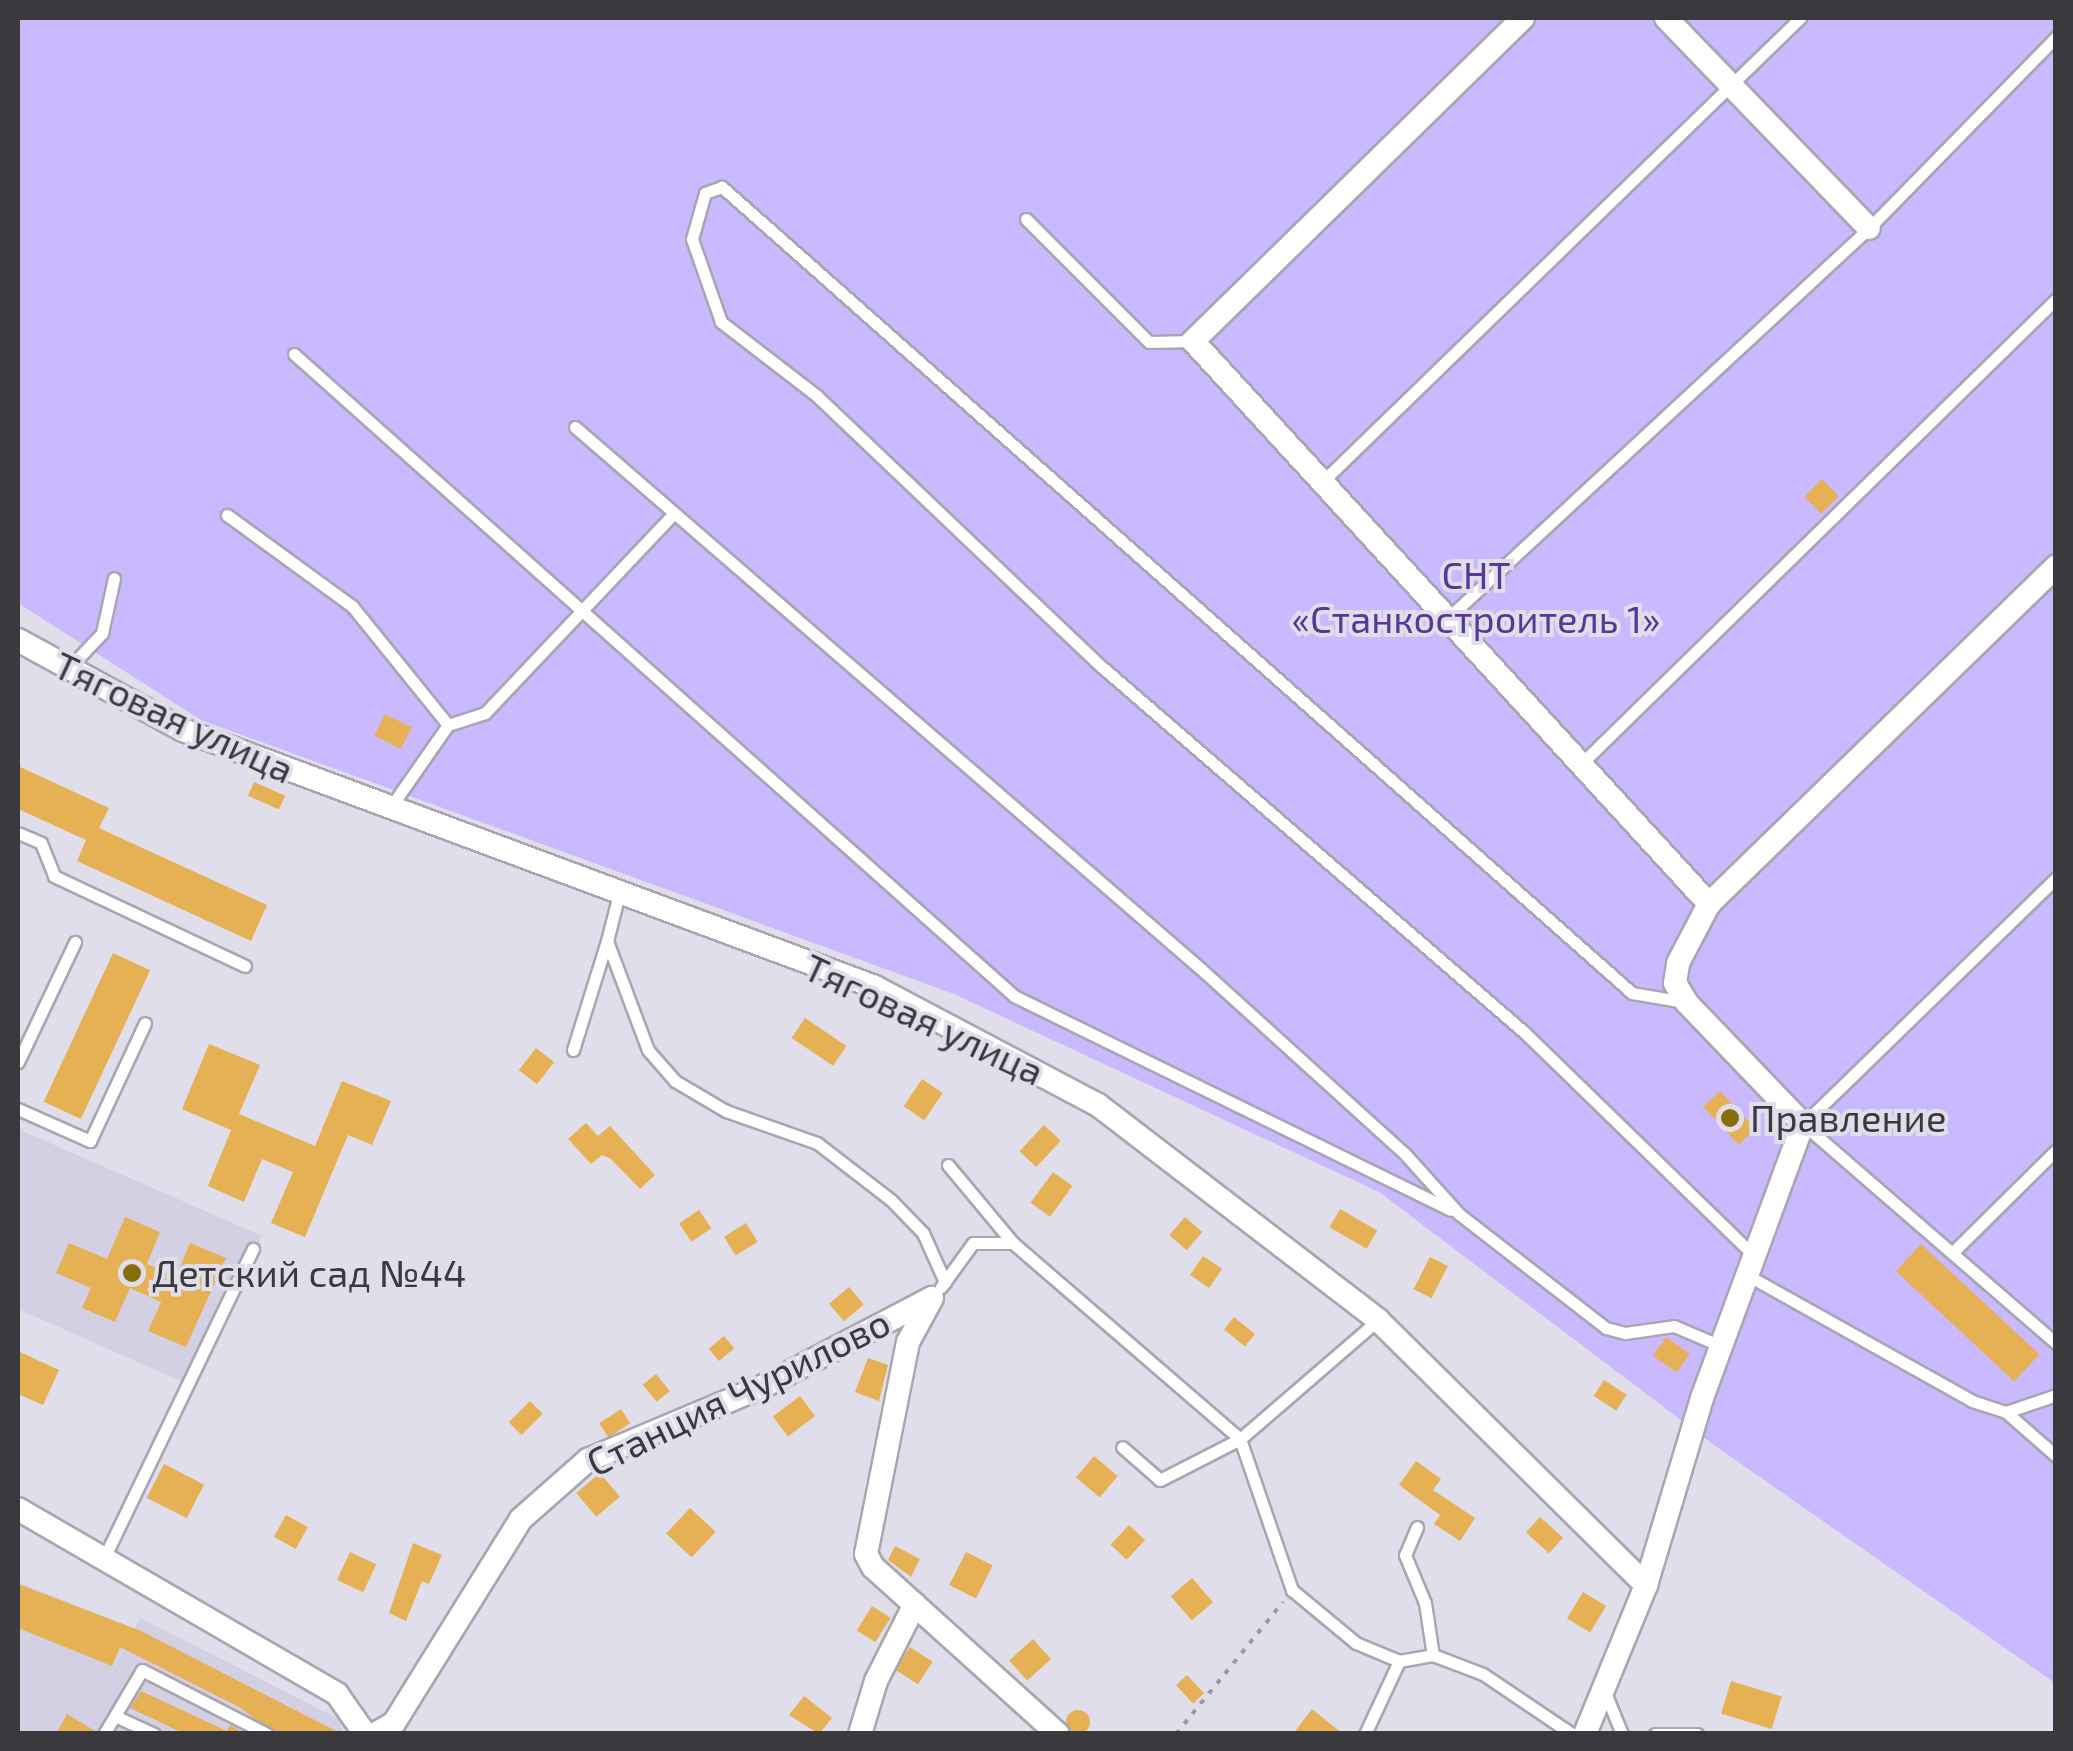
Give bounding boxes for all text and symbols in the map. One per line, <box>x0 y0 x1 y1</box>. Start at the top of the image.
park label: СНТ «Станкостроитель 1» <box>1291 552 1661 642</box>
street label: Тяговая улица <box>47 642 301 792</box>
street label: Тяговая улица <box>797 944 1051 1094</box>
place label: Правление <box>1750 1095 1946 1141</box>
marker: Правление <box>1719 1107 1741 1129</box>
place label: Детский сад №44 <box>152 1250 466 1296</box>
marker: Детский сад №44 <box>121 1262 143 1284</box>
street label: Станция Чурилово <box>579 1299 897 1485</box>

